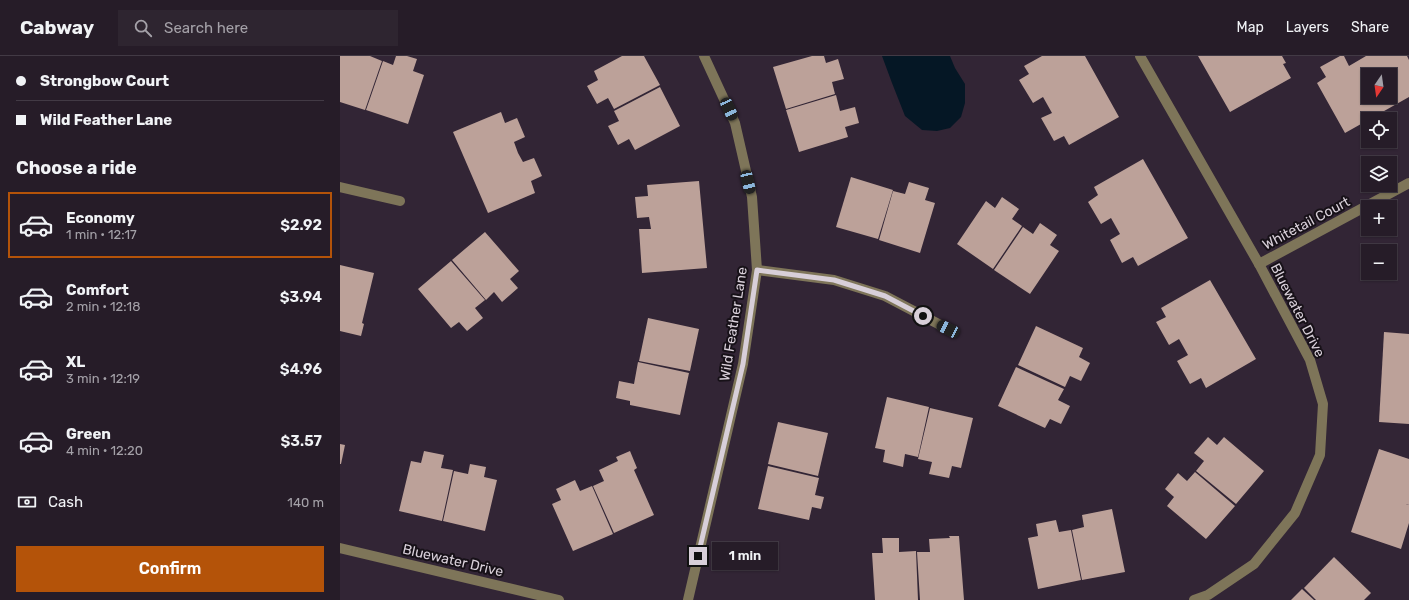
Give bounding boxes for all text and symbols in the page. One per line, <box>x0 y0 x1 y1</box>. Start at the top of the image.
search box <box>118 10 398 46</box>
text: Cabway <box>20 16 94 39</box>
icon: search <box>132 17 154 39</box>
text: Search here <box>164 19 248 37</box>
text: Map <box>1237 19 1264 36</box>
text: Layers <box>1286 19 1329 36</box>
text: Share <box>1351 19 1389 36</box>
north arrow <box>1361 68 1397 104</box>
map controls <box>1361 68 1397 280</box>
text: Strongbow Court <box>40 72 169 90</box>
car <box>718 96 740 122</box>
text: Wild Feather Lane <box>40 111 172 129</box>
button: locate <box>1361 112 1397 148</box>
button: layers <box>1361 156 1397 192</box>
text: Choose a ride <box>16 157 137 179</box>
car <box>739 169 757 195</box>
street label: Whitetail Court <box>1260 193 1353 254</box>
button: + <box>1361 200 1397 236</box>
icon: car <box>18 207 54 243</box>
text: Economy <box>66 209 135 227</box>
text: $2.92 <box>280 216 322 234</box>
text: 1 min · 12:17 <box>66 227 137 242</box>
button: − <box>1361 244 1397 280</box>
street label: Bluewater Drive <box>1267 261 1329 360</box>
street label: Wild Feather Lane <box>716 266 751 382</box>
icon: car <box>18 279 54 315</box>
text: Comfort <box>66 281 129 299</box>
text: $3.94 <box>280 288 322 306</box>
text: 2 min · 12:18 <box>66 299 140 314</box>
route start <box>914 307 932 325</box>
car <box>935 318 961 340</box>
icon: car <box>18 351 54 387</box>
text: XL <box>66 353 85 371</box>
text: $4.96 <box>280 360 322 378</box>
text: 3 min · 12:19 <box>66 371 140 386</box>
icon: car <box>18 423 54 459</box>
text: Green <box>66 425 111 443</box>
text: $3.57 <box>281 432 322 450</box>
text: 4 min · 12:20 <box>66 443 143 458</box>
icon: cash <box>16 491 38 513</box>
text: Cash <box>48 493 83 511</box>
text: 140 m <box>287 495 324 510</box>
street label: Bluewater Drive <box>401 541 505 580</box>
callout: 1 min <box>712 542 778 570</box>
button: Confirm <box>16 546 324 592</box>
route end <box>689 547 707 565</box>
text: 1 min <box>729 548 761 563</box>

